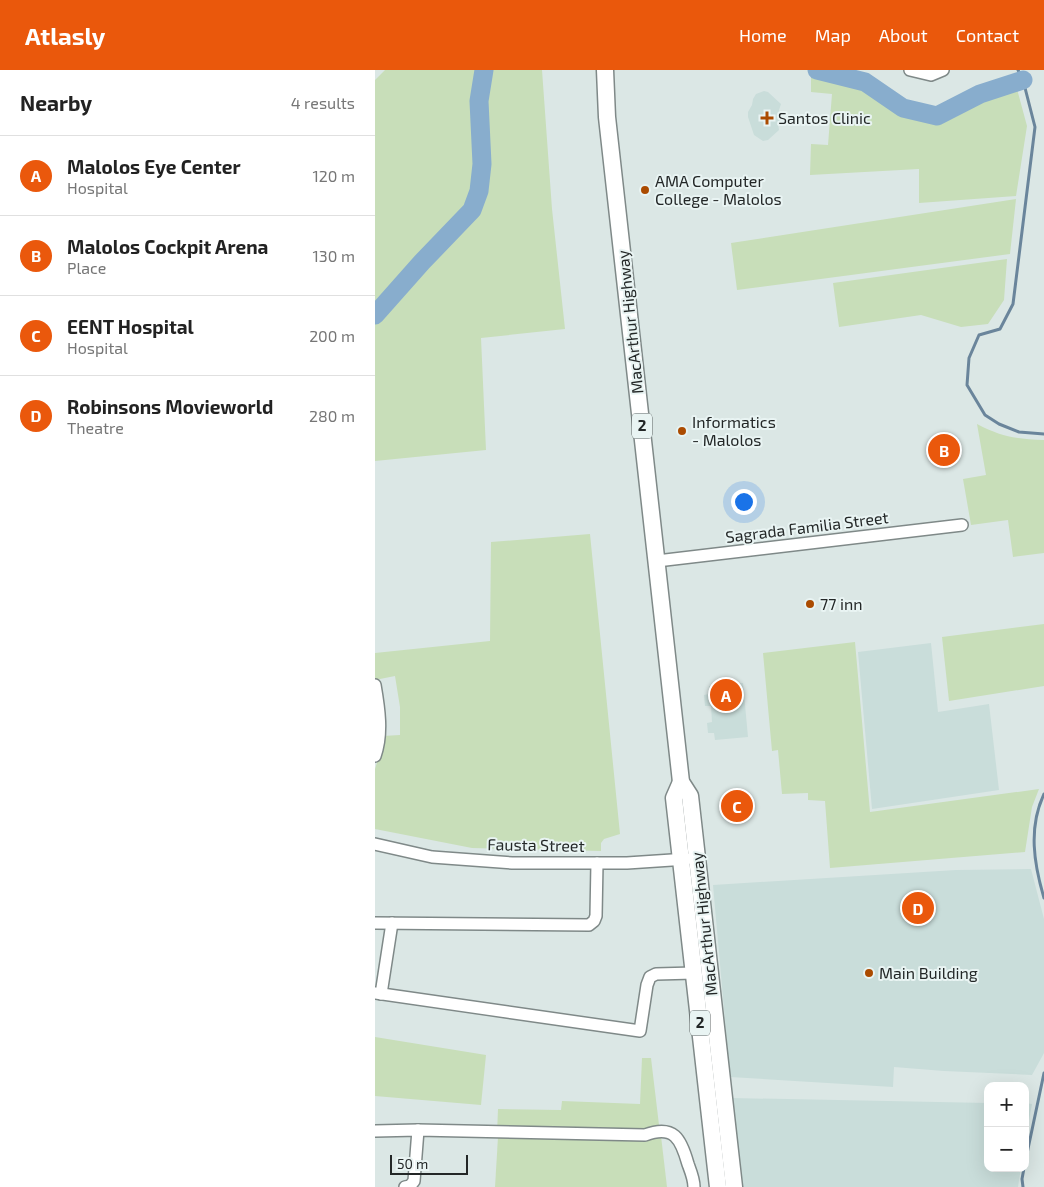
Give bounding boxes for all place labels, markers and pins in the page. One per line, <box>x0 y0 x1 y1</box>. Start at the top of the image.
place label: Santos Clinic <box>778 108 871 127</box>
marker: Santos Clinic <box>760 111 774 125</box>
place label: AMA Computer College - Malolos <box>655 171 782 208</box>
marker: AMA Computer College - Malolos <box>639 184 651 196</box>
place label: Informatics - Malolos <box>692 412 776 449</box>
marker: Informatics - Malolos <box>676 425 688 437</box>
pin: B <box>928 431 960 469</box>
place label: 77 inn <box>820 594 863 613</box>
marker: 77 inn <box>804 598 816 610</box>
pin: A <box>710 676 742 714</box>
pin: C <box>721 787 753 825</box>
pin: D <box>902 889 934 927</box>
place label: Main Building <box>879 963 978 982</box>
marker: Main Building <box>863 967 875 979</box>

